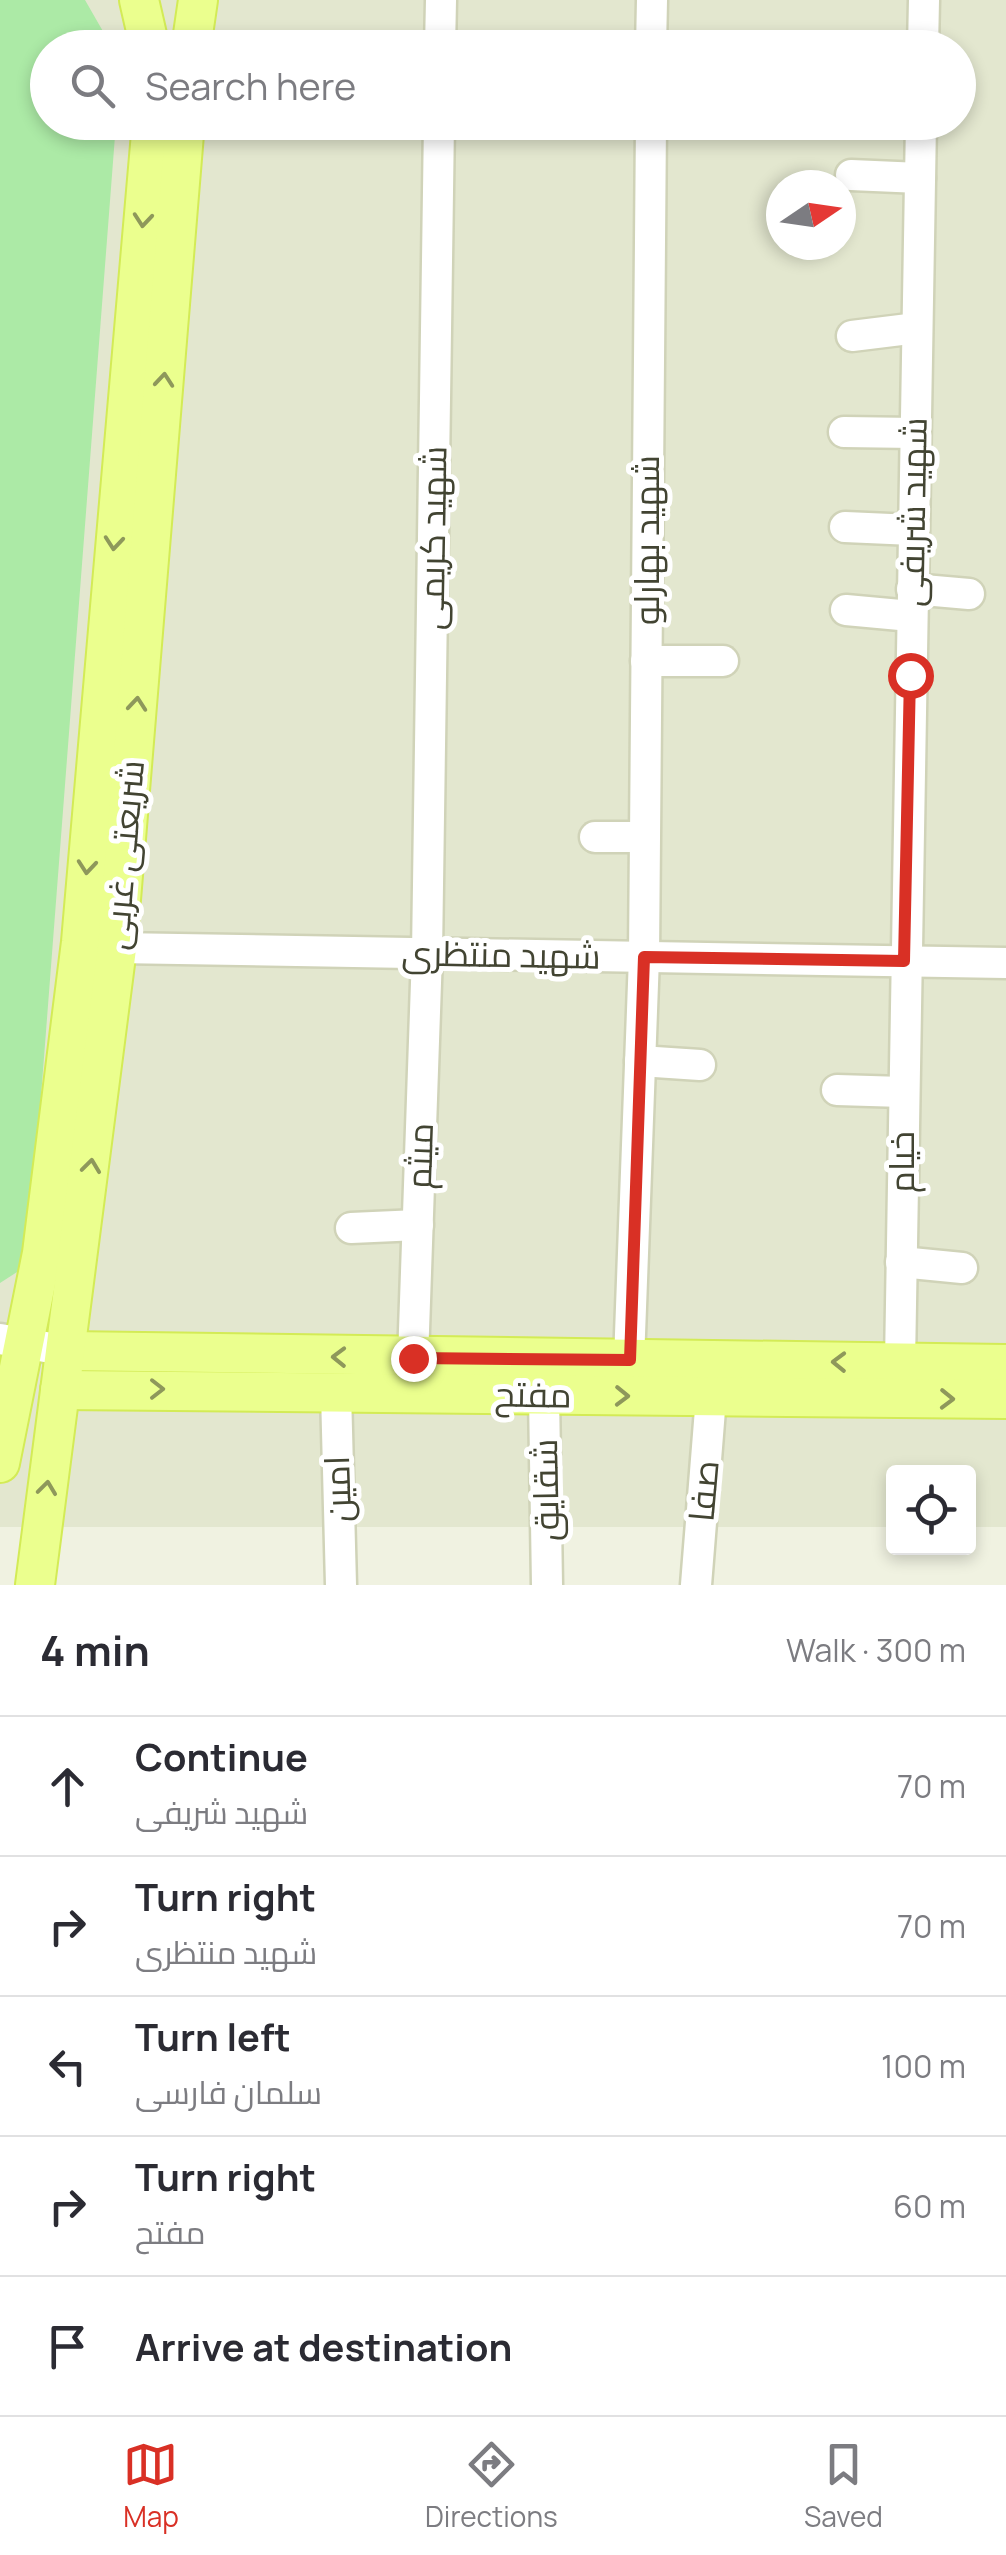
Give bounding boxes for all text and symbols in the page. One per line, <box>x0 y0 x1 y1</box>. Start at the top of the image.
search box <box>30 30 976 140</box>
icon: search <box>65 58 120 113</box>
text: Search here <box>145 59 356 111</box>
north arrow <box>766 170 856 260</box>
one-way arrow <box>133 212 155 228</box>
one-way arrow <box>152 371 174 387</box>
street label: شهید شریفی <box>886 417 938 607</box>
street label: شهید کریمی <box>406 445 458 631</box>
street label: شهید بهارلو <box>622 455 670 625</box>
one-way arrow <box>104 536 126 552</box>
route start <box>888 653 934 699</box>
one-way arrow <box>126 695 147 711</box>
street label: شریعتی غربی <box>91 758 155 952</box>
one-way arrow <box>76 860 98 876</box>
street label: شهید منتظری <box>401 928 601 980</box>
street label: میثم <box>394 1122 445 1190</box>
street label: خیام <box>877 1131 926 1193</box>
one-way arrow <box>80 1158 101 1174</box>
route end <box>391 1336 437 1382</box>
one-way arrow <box>330 1347 346 1368</box>
one-way arrow <box>830 1352 846 1373</box>
street label: مفتح <box>494 1369 572 1419</box>
one-way arrow <box>150 1378 166 1400</box>
one-way arrow <box>615 1385 631 1406</box>
one-way arrow <box>940 1388 956 1409</box>
street label: شقایق <box>520 1438 570 1542</box>
street label: امین <box>312 1455 362 1523</box>
street label: صفا <box>676 1458 730 1524</box>
map controls <box>886 1465 976 1555</box>
button: locate <box>886 1465 976 1555</box>
one-way arrow <box>36 1480 57 1496</box>
text: 4 min <box>40 1621 150 1679</box>
text: Walk · 300 m <box>786 1628 966 1672</box>
text: Continue <box>135 1730 308 1782</box>
icon: ahead <box>40 1759 95 1814</box>
text: 70 m <box>897 1764 966 1808</box>
text: شهید شریفی <box>135 1790 308 1834</box>
text: Turn right <box>135 1870 316 1922</box>
icon: right <box>40 1899 95 1954</box>
text: 70 m <box>897 1904 966 1948</box>
text: شهید منتظری <box>135 1930 317 1974</box>
text: Turn left <box>135 2010 291 2062</box>
icon: left <box>40 2039 95 2094</box>
text: 100 m <box>881 2044 966 2088</box>
text: سلمان فارسی <box>135 2070 322 2114</box>
text: Turn right <box>135 2150 316 2202</box>
icon: right <box>40 2179 95 2234</box>
text: 60 m <box>893 2184 966 2228</box>
text: مفتح <box>135 2210 206 2254</box>
icon: arrive <box>40 2319 95 2374</box>
text: Arrive at destination <box>135 2320 512 2372</box>
tab: Map <box>123 2437 179 2535</box>
tab: Directions <box>425 2437 558 2535</box>
tab: Saved <box>804 2437 883 2535</box>

